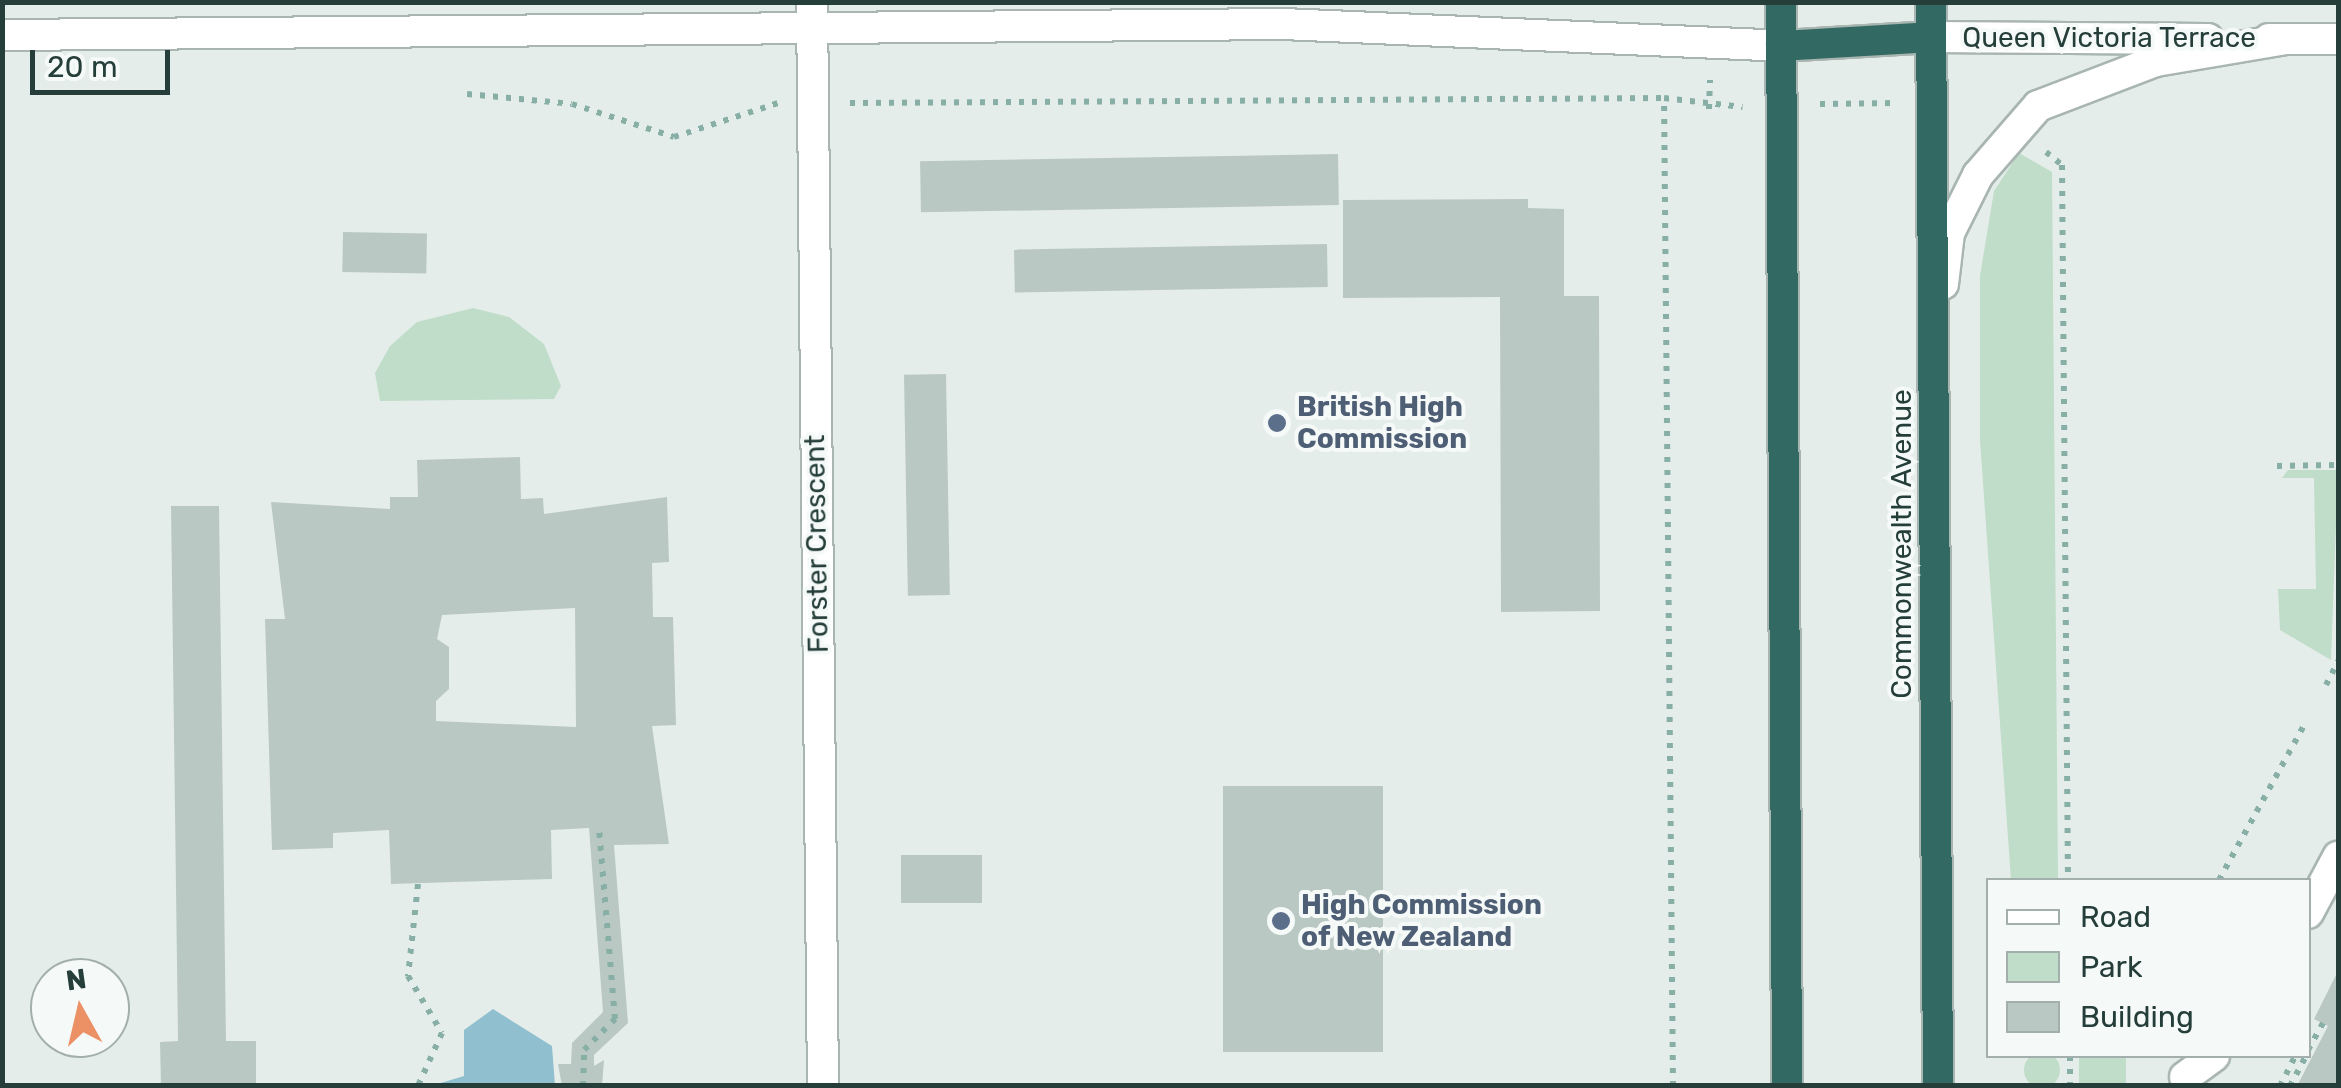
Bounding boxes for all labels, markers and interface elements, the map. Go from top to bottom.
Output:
street label: Queen Victoria Terrace [1961,21,2257,55]
scale bar [35,30,175,92]
text: 20 m [47,49,118,85]
street label: Commonwealth Avenue [1885,389,1919,699]
place label: British High Commission [1297,390,1467,456]
marker: British High Commission [1266,412,1288,434]
street label: Forster Crescent [798,434,836,654]
legend [1986,878,2311,1058]
place label: High Commission of New Zealand [1301,888,1542,954]
text: Road [2080,899,2151,935]
marker: High Commission of New Zealand [1270,910,1292,932]
text: Park [2080,949,2142,985]
north arrow [30,958,130,1058]
text: N [64,962,88,998]
text: Building [2080,999,2194,1035]

